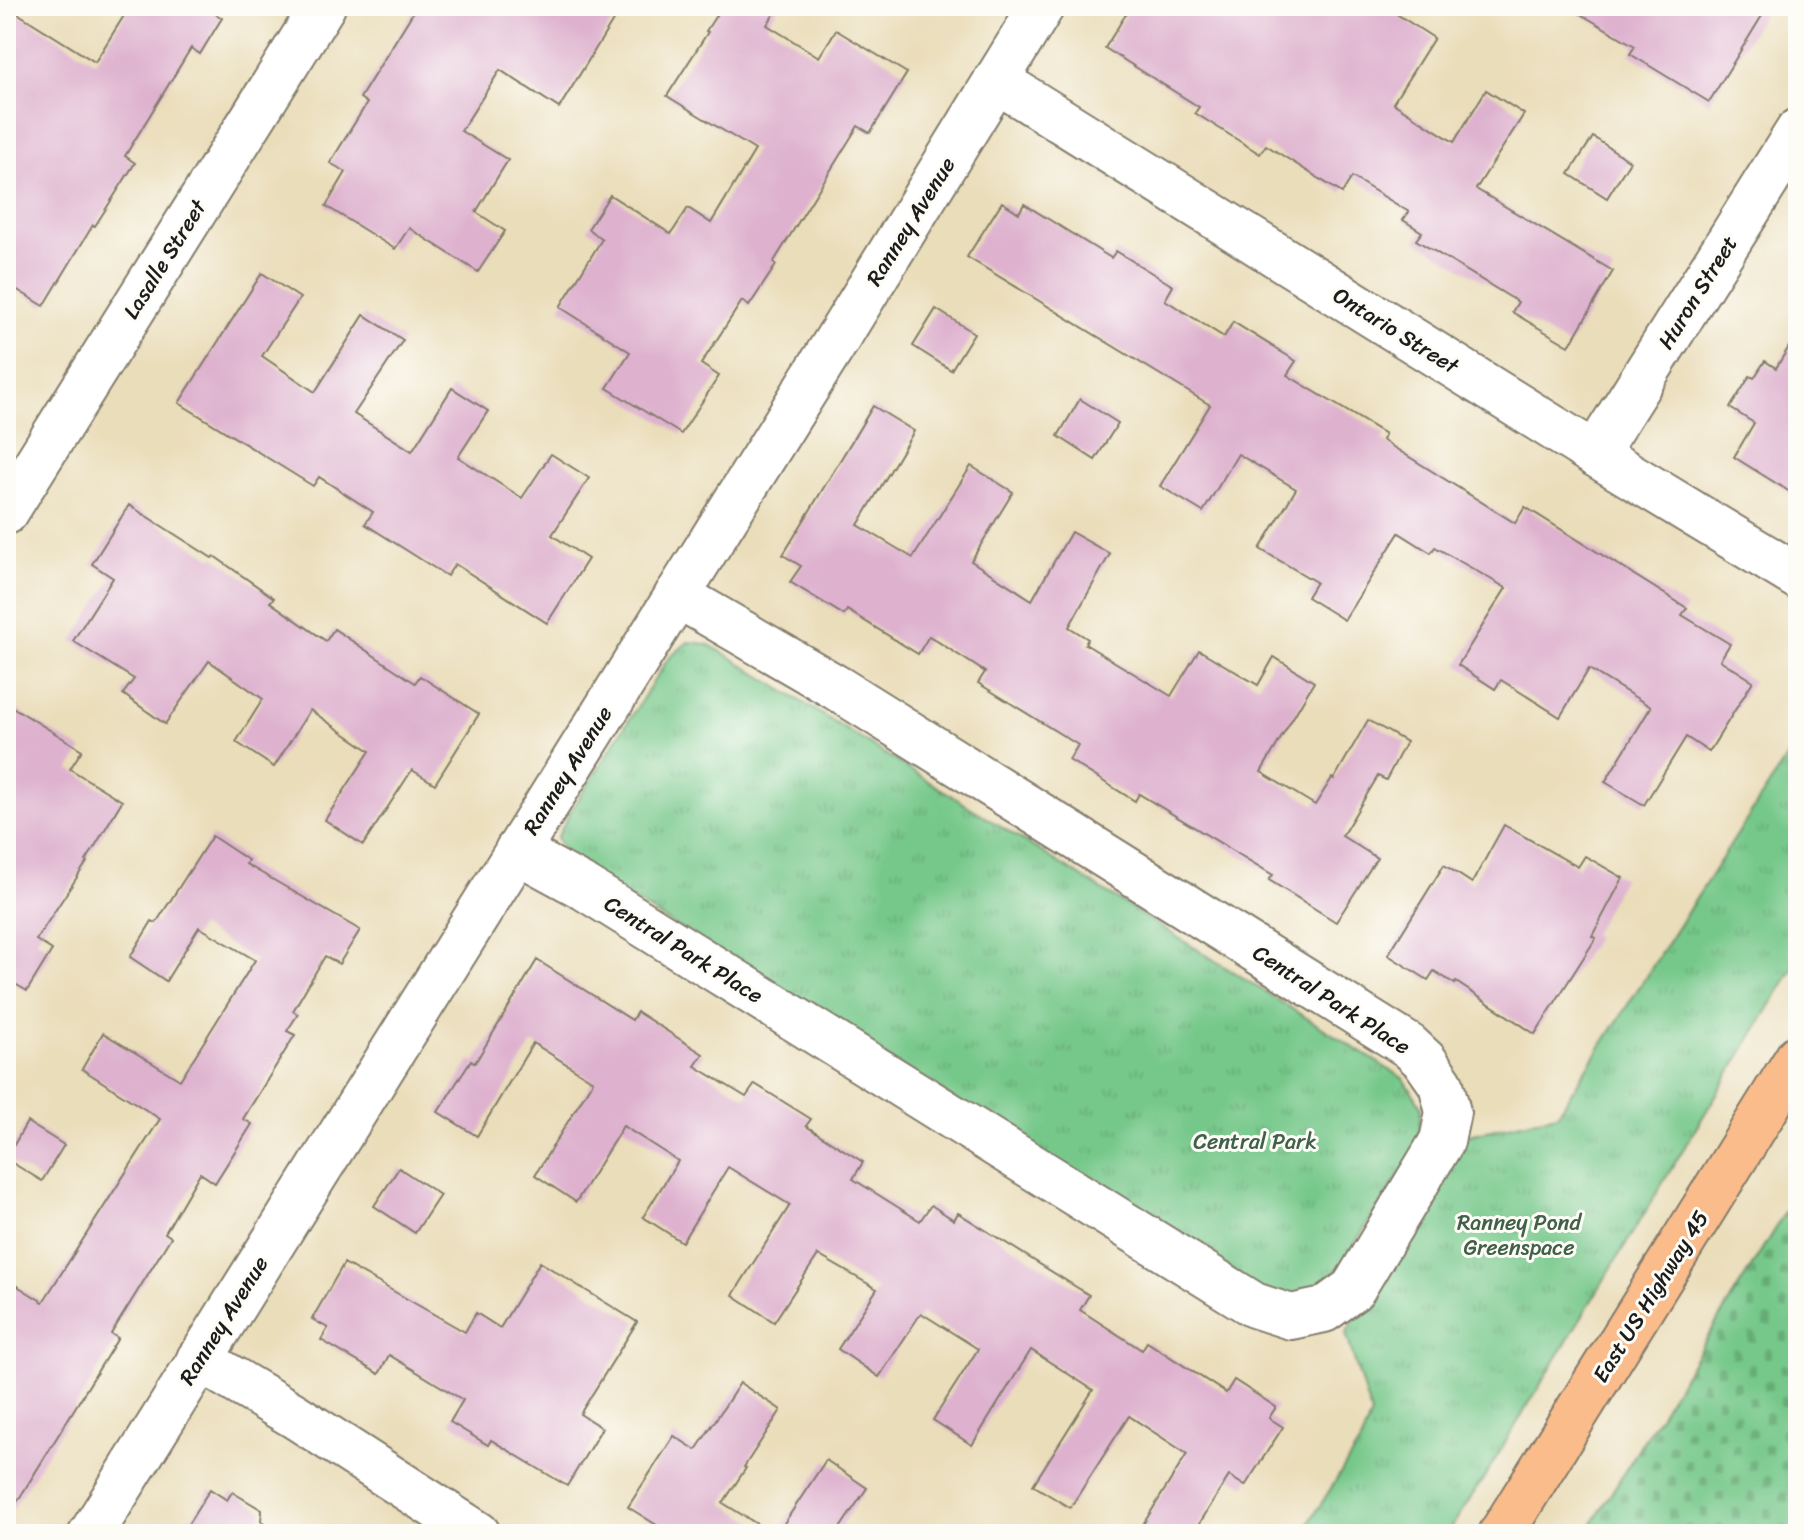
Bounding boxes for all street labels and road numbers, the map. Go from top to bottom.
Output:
street label: Ranney Avenue [855,149,966,294]
street label: Lasalle Street [112,191,217,327]
street label: Huron Street [1647,227,1748,357]
street label: Ontario Street [1325,276,1467,385]
street label: Ranney Avenue [512,698,623,843]
street label: Central Park Place [596,885,771,1014]
street label: Central Park Place [1245,934,1419,1065]
street label: East US Highway 45 [1582,1202,1719,1390]
street label: Ranney Avenue [168,1248,279,1393]

